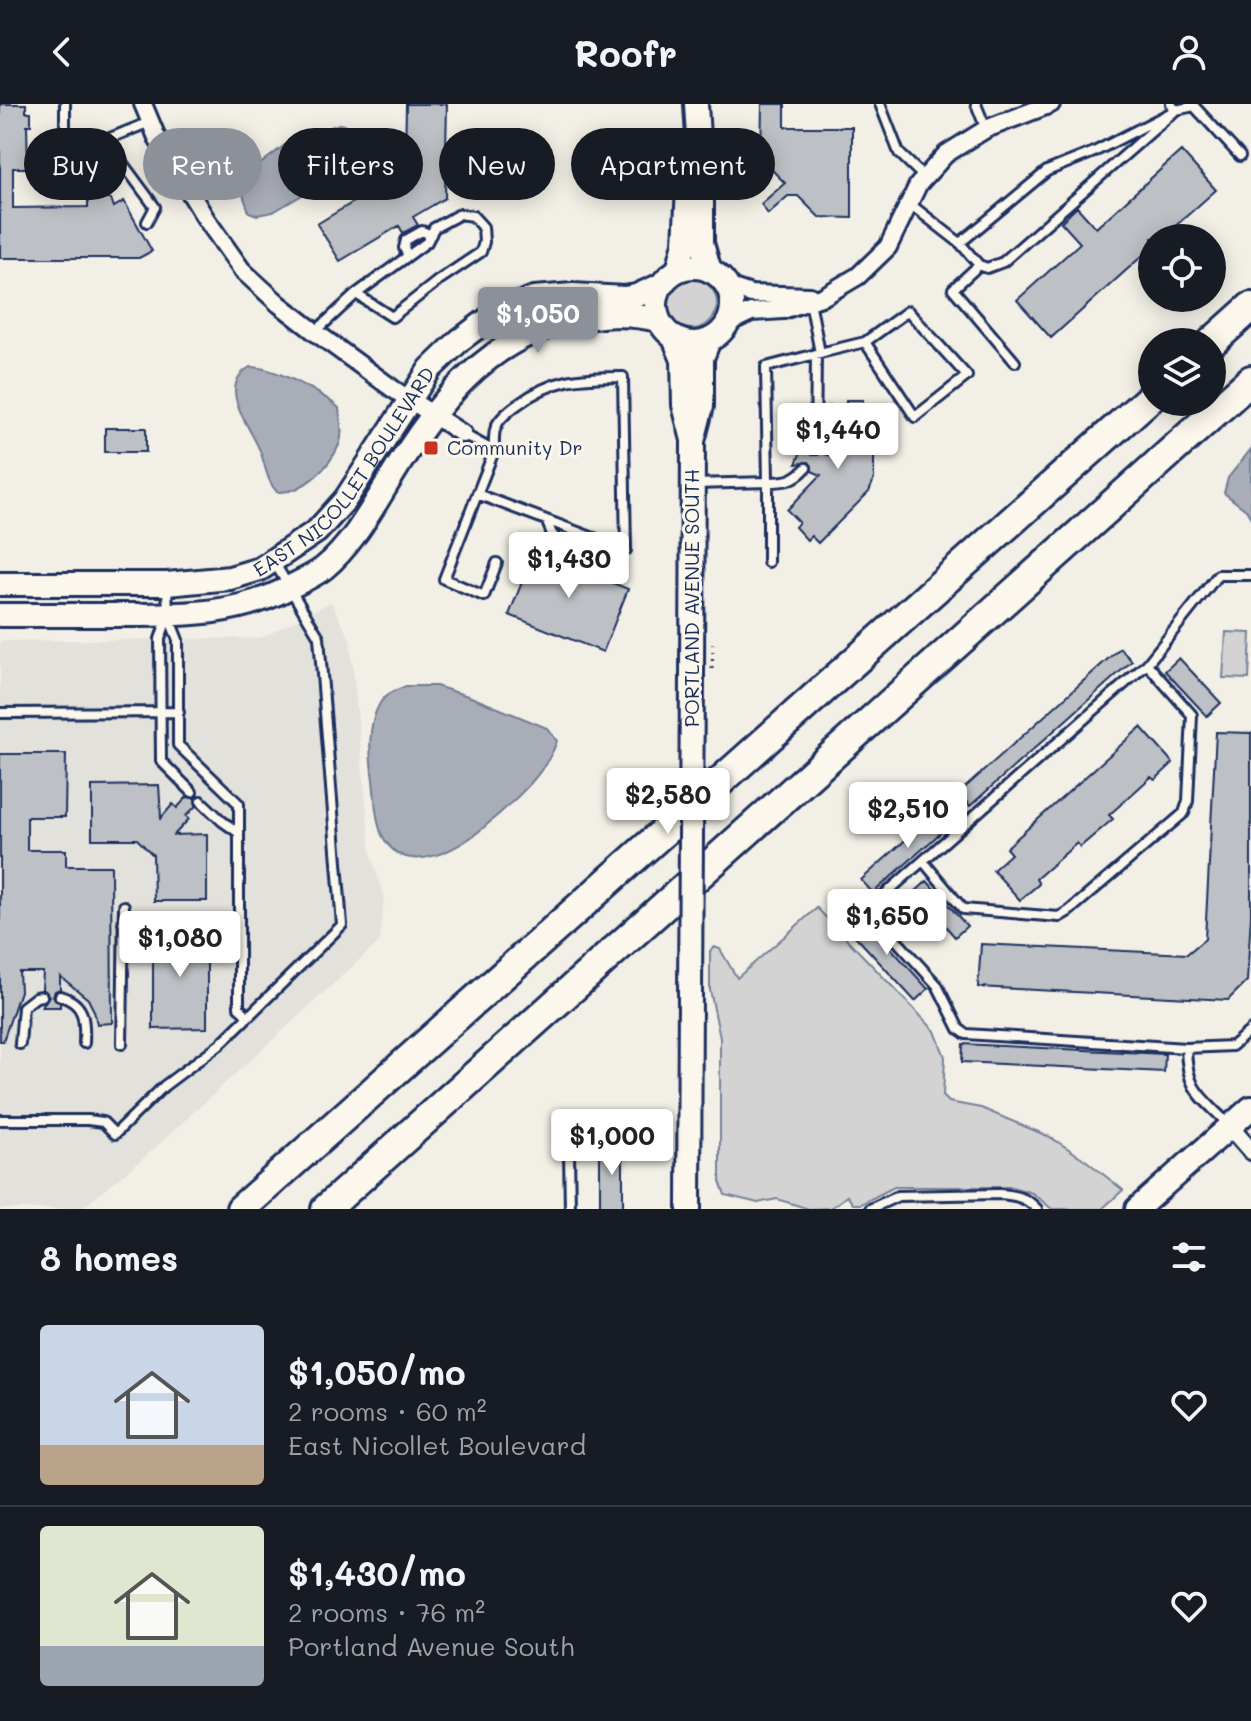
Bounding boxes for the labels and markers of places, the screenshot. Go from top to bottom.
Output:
pin: $1,050 [473,287,603,355]
pin: $1,440 [773,403,903,471]
place label: Community Dr [447,434,583,460]
marker: Community Dr [422,439,440,457]
pin: $1,430 [504,532,634,600]
pin: $2,580 [603,768,733,836]
pin: $2,510 [843,782,973,850]
pin: $1,650 [822,889,952,957]
pin: $1,080 [115,911,245,979]
pin: $1,000 [547,1109,677,1177]

